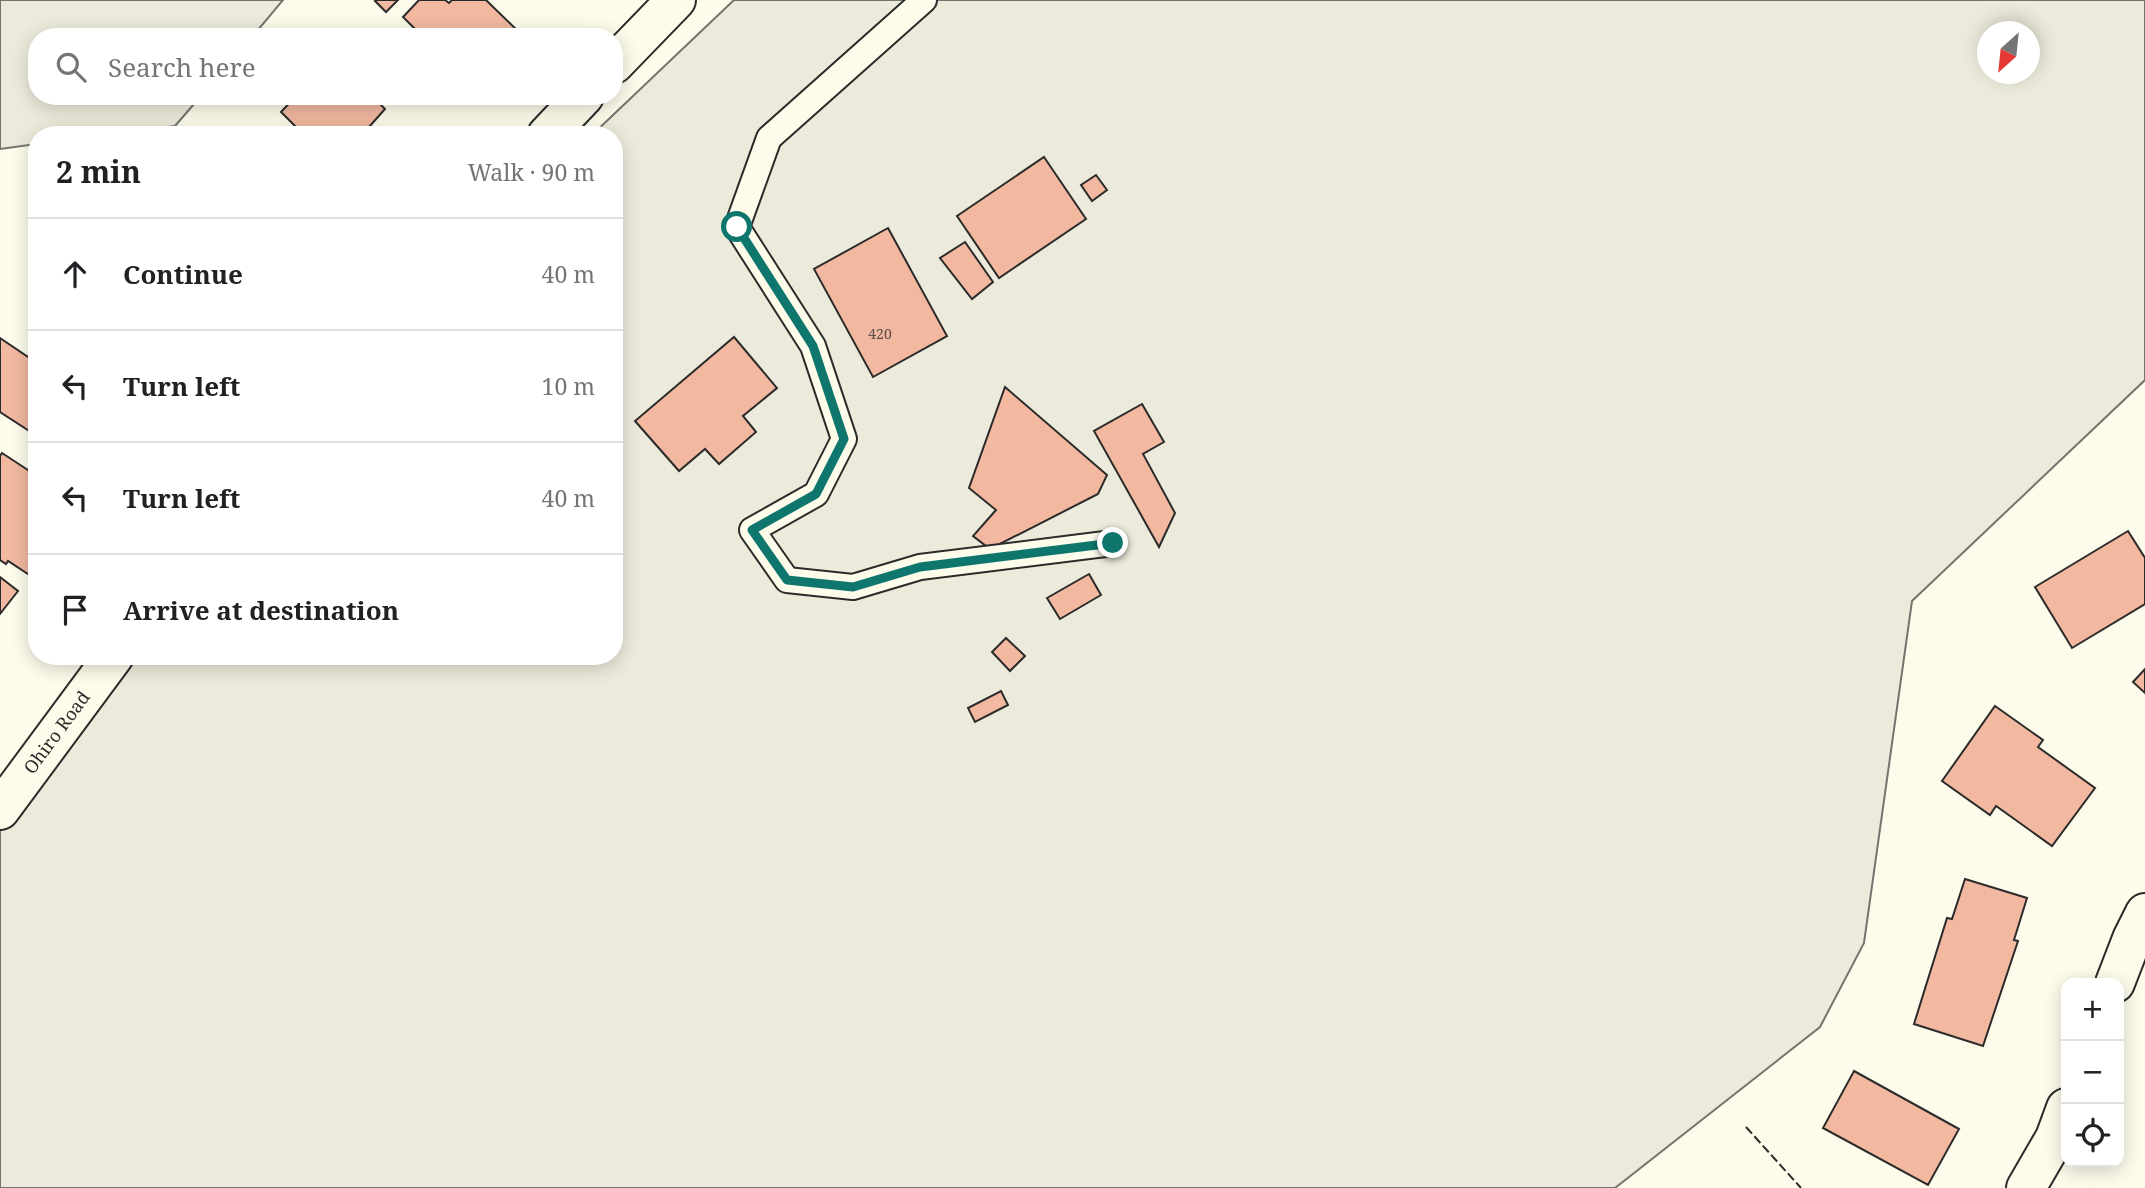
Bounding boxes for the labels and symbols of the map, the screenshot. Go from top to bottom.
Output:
north arrow [1977,21,2040,84]
route start [721,211,752,242]
house number: 420 [868,324,892,343]
route end [1097,527,1128,558]
street label: Ohiro Road [18,686,95,779]

